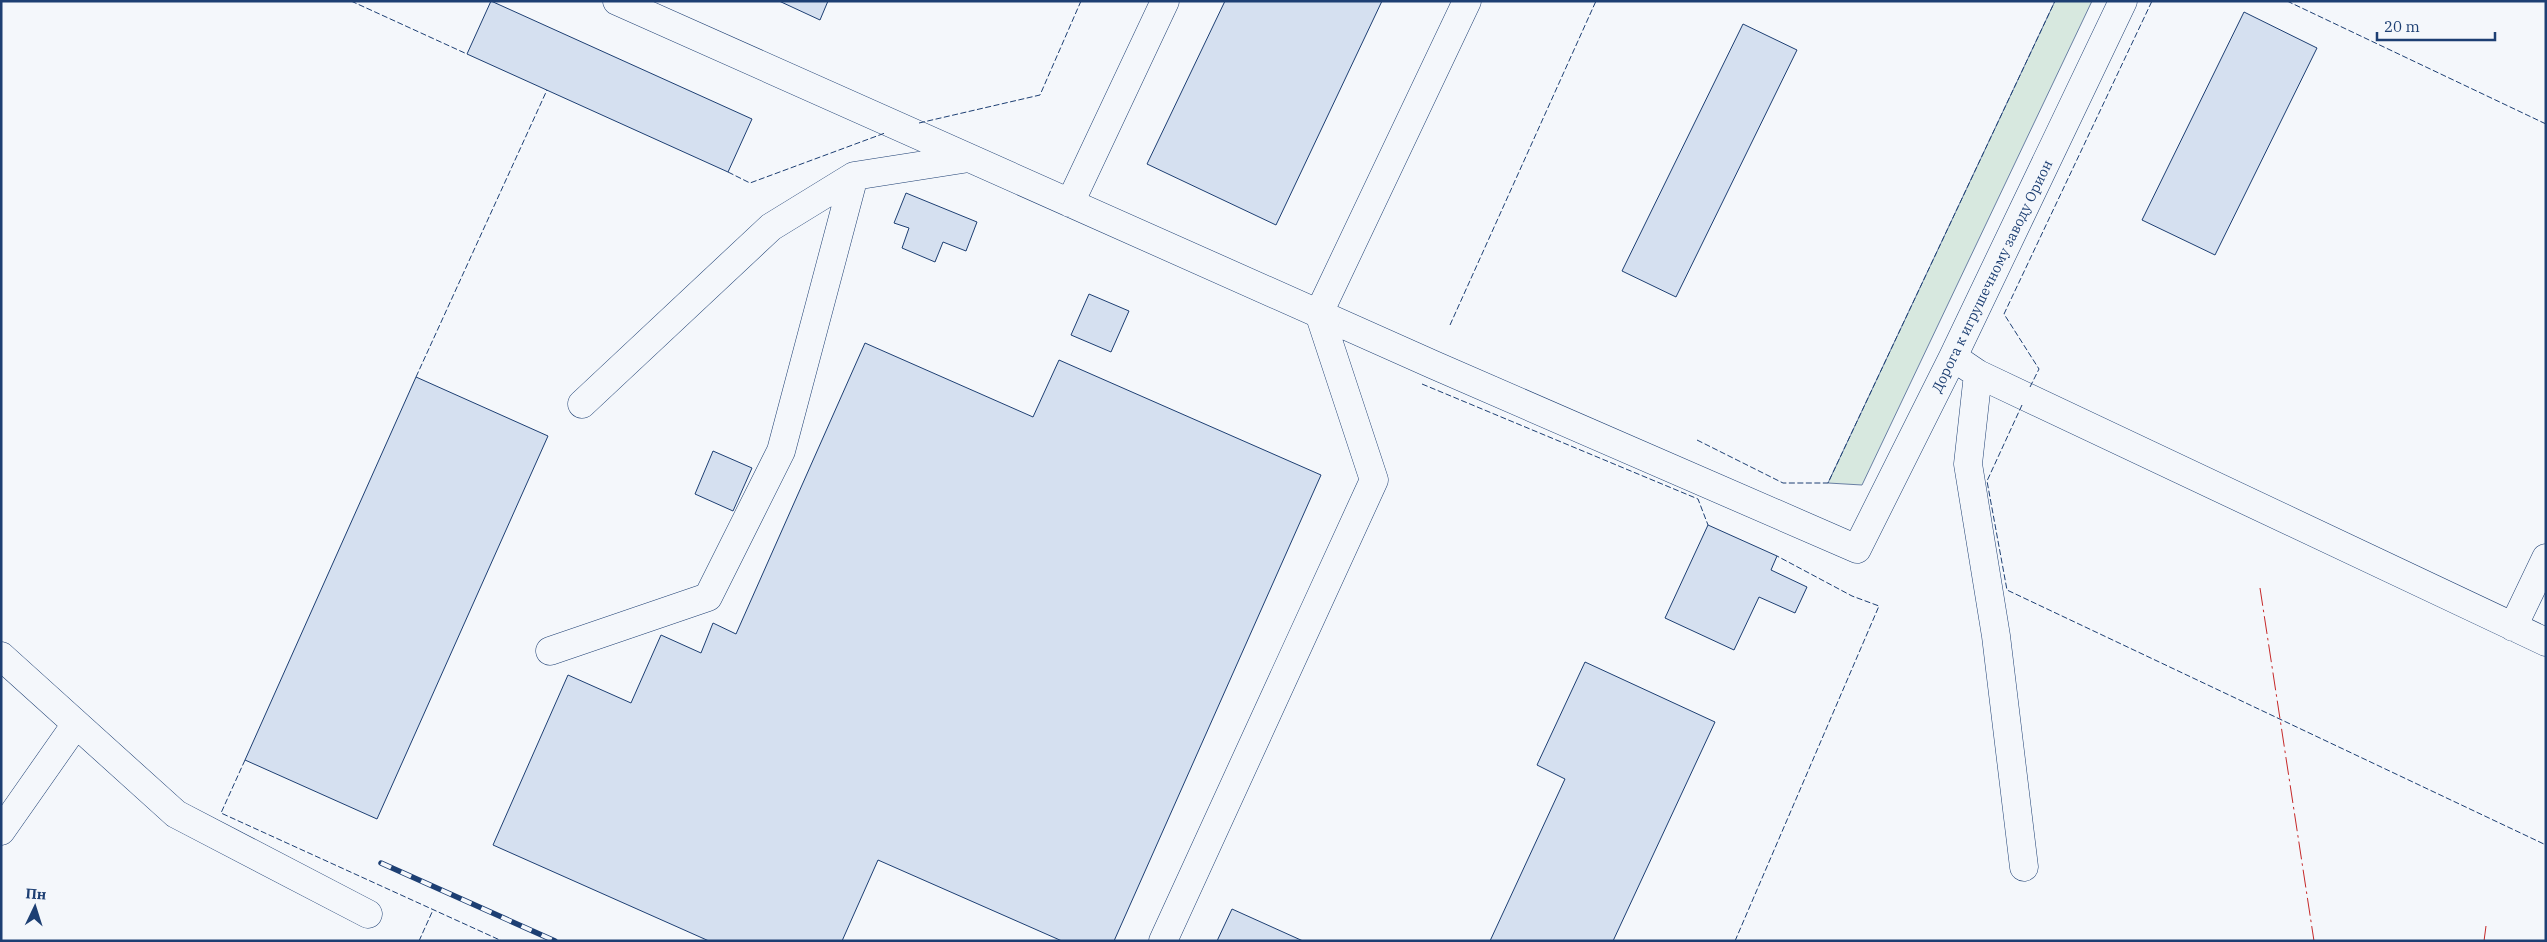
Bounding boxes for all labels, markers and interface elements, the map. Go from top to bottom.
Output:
scale bar [2377,10,2494,42]
text: 20 m [2384,17,2420,36]
street label: Дорога к игрушечному заводу Орион [1928,157,2056,395]
north arrow [10,882,60,932]
text: Пн [25,884,47,904]

